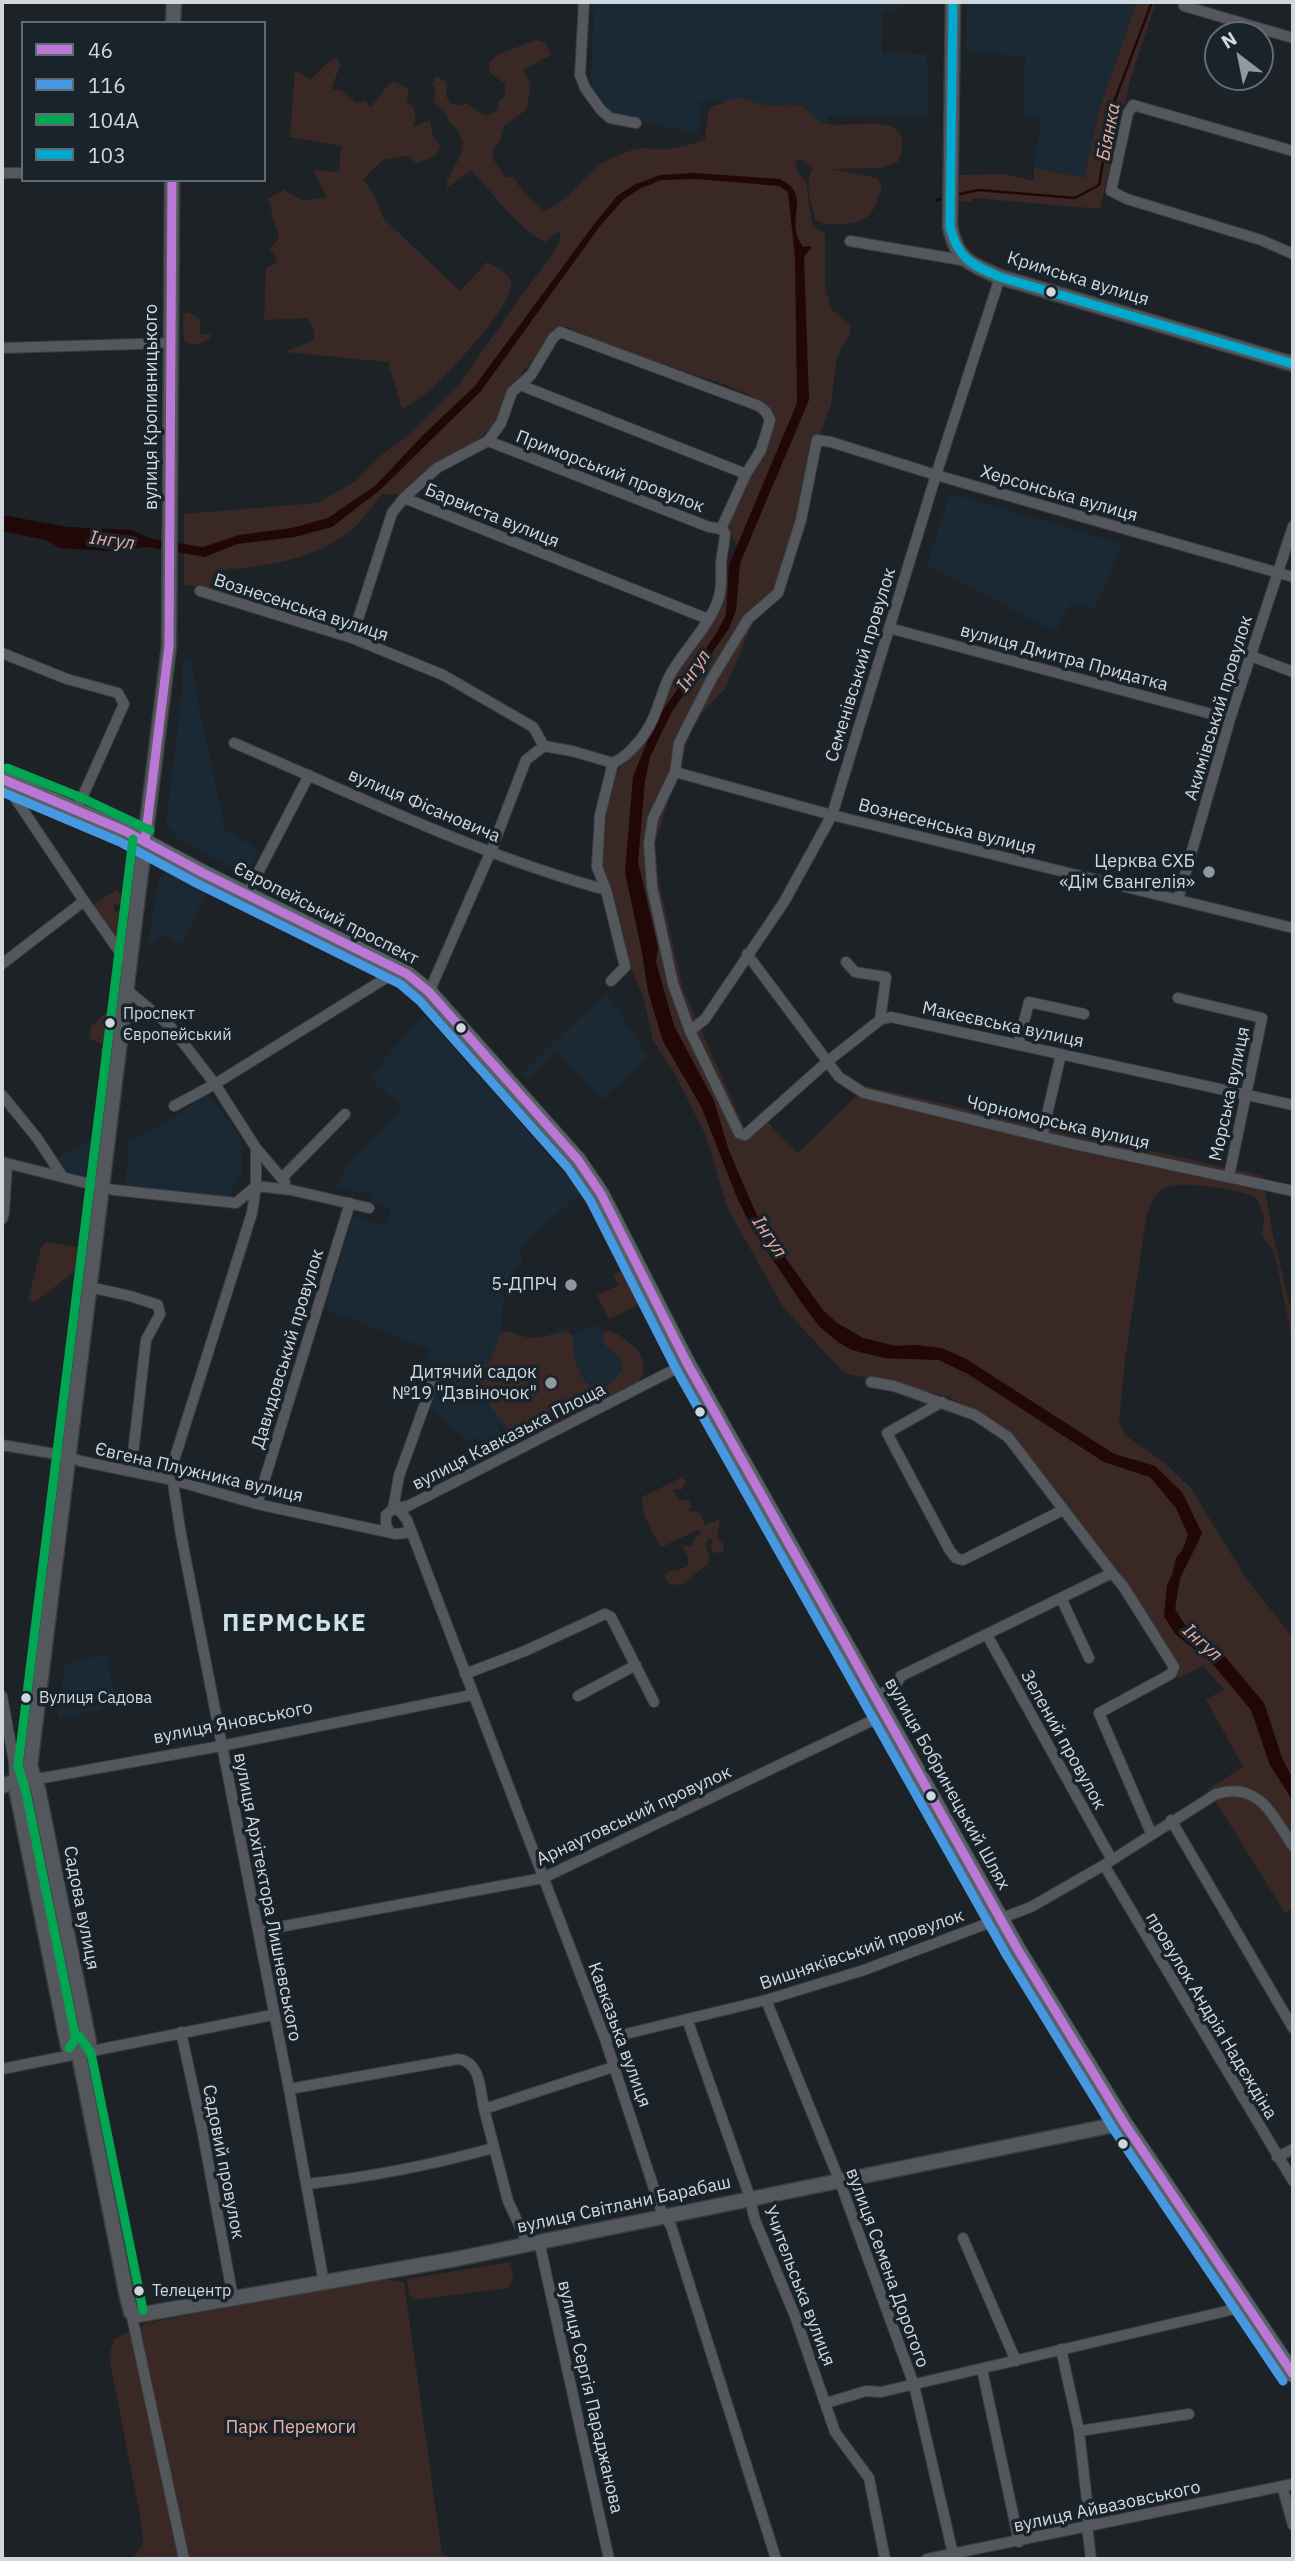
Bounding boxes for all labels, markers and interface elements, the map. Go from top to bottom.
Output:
legend [21,21,266,182]
north arrow [1204,21,1274,91]
text: N [1217,26,1241,54]
text: 46 [88,36,113,64]
text: 116 [88,71,126,99]
water label: Біянка [1092,101,1126,163]
text: 104А [88,106,139,134]
text: 103 [88,141,126,169]
street label: Кримська вулиця [1004,247,1152,311]
unlabelled marker [1044,285,1058,299]
street label: вулиця Кропивницького [141,304,163,510]
street label: Приморський провулок [513,426,707,518]
street label: Херсонська вулиця [978,461,1140,527]
street label: Барвиста вулиця [422,479,562,553]
water label: Інгул [88,527,136,555]
street label: Семенівський провулок [821,565,901,765]
street label: Вознесенська вулиця [211,570,391,646]
street label: Акимівський провулок [1181,613,1257,803]
street label: вулиця Дмитра Придатка [958,620,1170,696]
water label: Інгул [672,646,716,696]
street label: вулиця Фісановича [345,764,503,848]
street label: Вознесенська вулиця [856,794,1038,860]
place label: Церква ЄХБ «Дім Євангелія» [1059,851,1195,894]
street label: Європейський проспект [230,858,422,970]
marker: Церква ЄХБ «Дім Євангелія» [1201,864,1217,880]
street label: Макеєвська вулиця [920,997,1086,1053]
place label: Проспект Європейський [123,1004,232,1042]
marker: Проспект Європейський [103,1016,117,1030]
unlabelled marker [454,1021,468,1035]
street label: Морська вулиця [1205,1025,1255,1163]
street label: Чорноморська вулиця [964,1091,1152,1155]
water label: Інгул [747,1212,791,1262]
street label: Давидовський провулок [247,1247,329,1451]
place label: 5-ДПРЧ [491,1274,557,1296]
marker: 5-ДПРЧ [563,1277,579,1293]
place label: Дитячий садок №19 "Дзвіночок" [392,1362,537,1404]
marker: Дитячий садок №19 "Дзвіночок" [543,1375,559,1391]
street label: вулиця Кавказька Площа [409,1379,609,1495]
unlabelled marker [693,1405,707,1419]
street label: Євгена Плужника вулиця [93,1438,305,1508]
district label: ПЕРМСЬКЕ [223,1610,367,1638]
water label: Інгул [1177,1619,1227,1667]
street label: Зелений провулок [1016,1666,1110,1814]
street label: вулиця Бобринецький Шлях [880,1674,1014,1894]
place label: Вулиця Садова [39,1688,152,1708]
marker: Вулиця Садова [19,1691,33,1705]
street label: вулиця Яновського [151,1697,315,1749]
street label: вулиця Архітектора Лишневського [228,1751,306,2043]
street label: Арнаутовський провулок [533,1761,735,1871]
unlabelled marker [924,1789,938,1803]
street label: Садова вулиця [58,1844,104,1972]
street label: Вишняківський провулок [757,1905,967,1995]
street label: провулок Андрія Надєждіна [1141,1909,1281,2123]
street label: Кавказька вулиця [583,1960,655,2110]
street label: Садовий провулок [197,2083,249,2241]
unlabelled marker [1116,2137,1130,2151]
street label: вулиця Семена Дорогого [841,2165,933,2371]
street label: вулиця Світлани Барабаш [515,2172,733,2238]
street label: Учительська вулиця [758,2203,840,2369]
street label: вулиця Сергія Параджанова [553,2278,627,2516]
place label: Телецентр [152,2281,231,2301]
marker: Телецентр [132,2284,146,2298]
park label: Парк Перемоги [226,2417,356,2439]
street label: вулиця Айвазовського [1012,2477,1202,2537]

